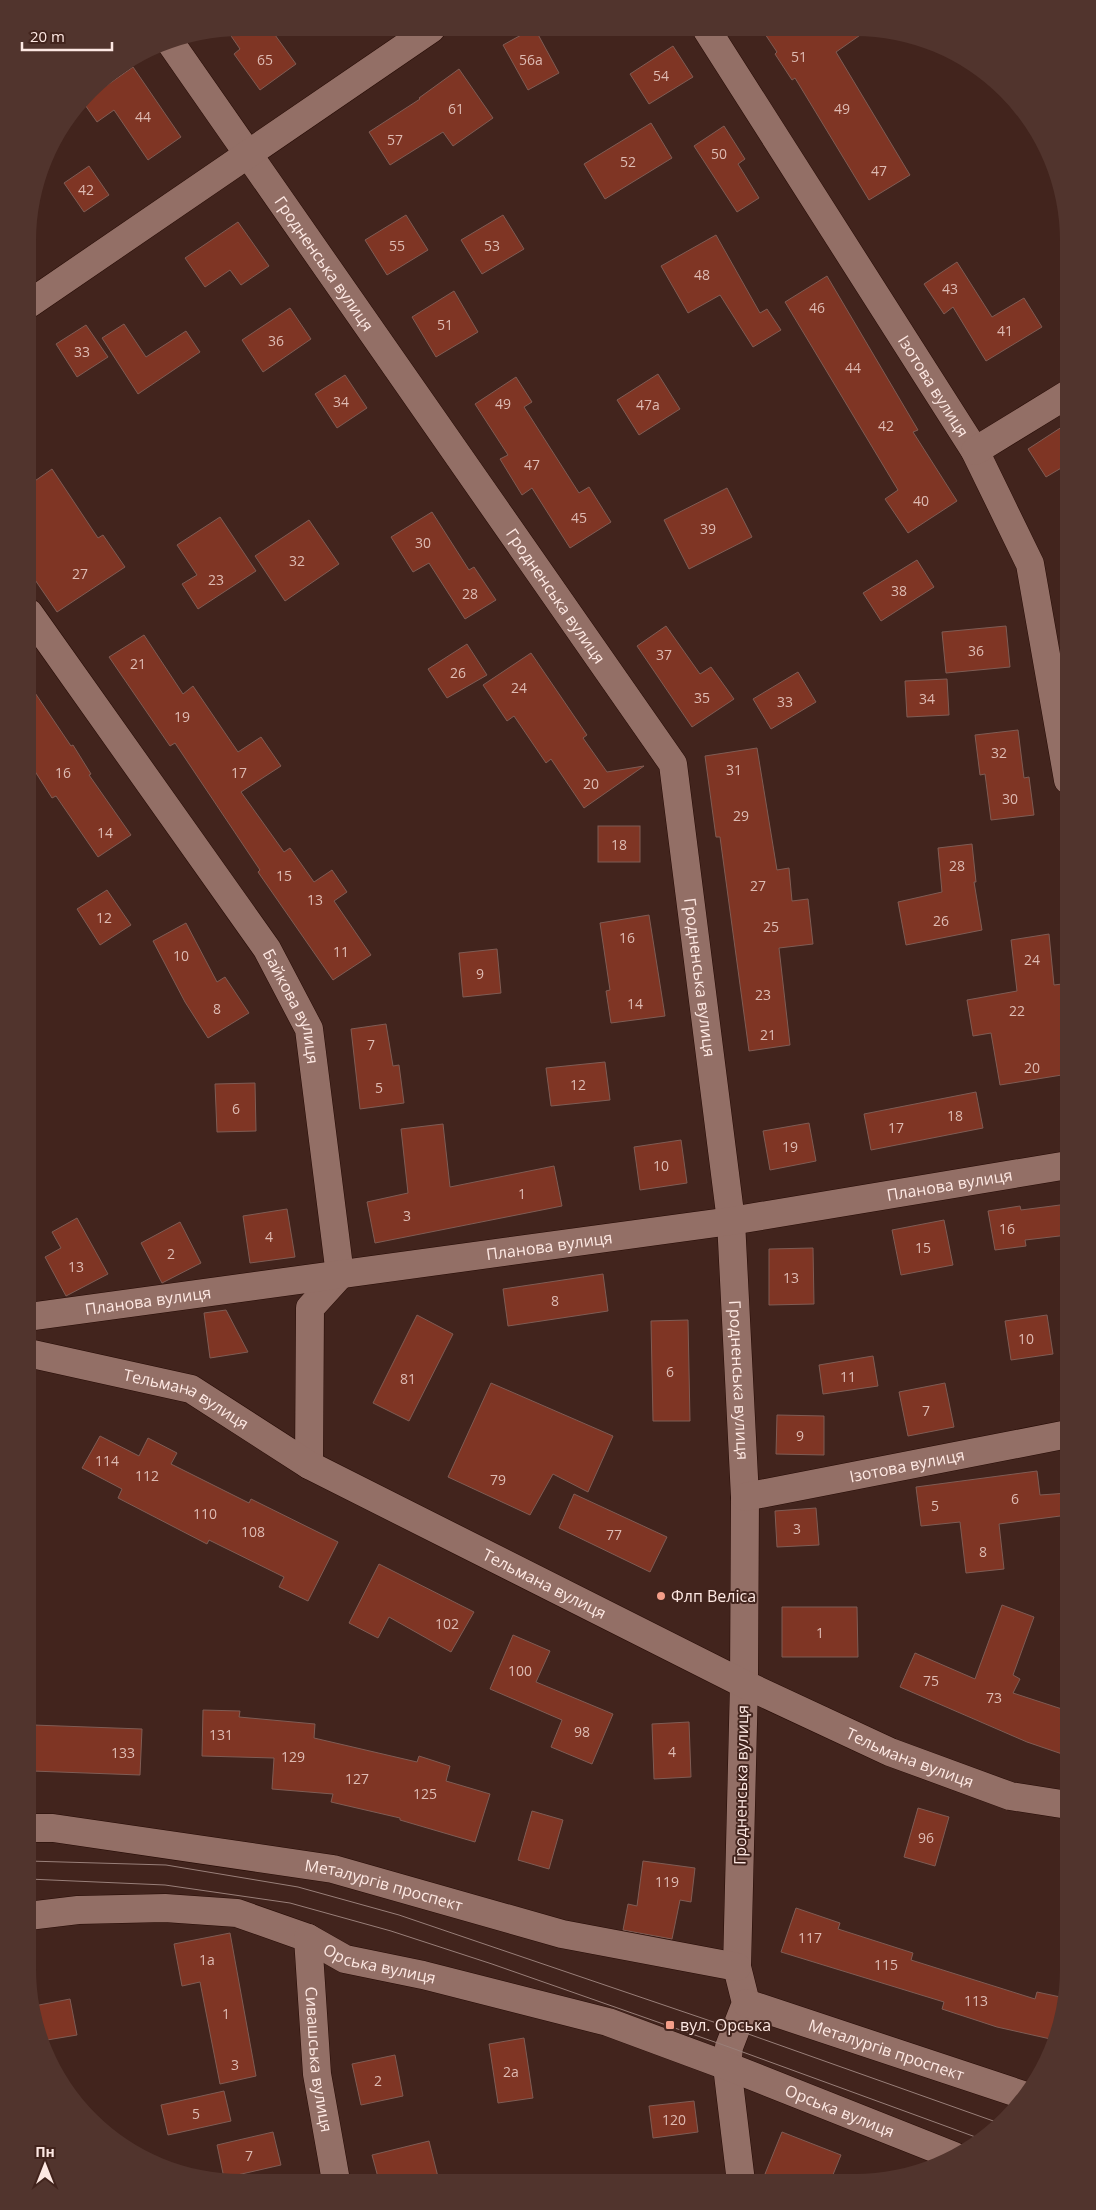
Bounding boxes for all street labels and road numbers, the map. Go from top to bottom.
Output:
street label: Гродненська вулиця [270,192,379,335]
street label: Ізотова вулиця [893,331,974,441]
street label: Гродненська вулиця [501,524,611,668]
street label: Гродненська вулиця [679,897,721,1058]
street label: Байкова вулиця [258,945,324,1065]
street label: Планова вулиця [885,1163,1014,1206]
street label: Планова вулиця [485,1226,614,1265]
street label: Планова вулиця [83,1281,212,1320]
street label: Гродненська вулиця [724,1300,754,1461]
street label: Тельмана вулиця [122,1363,253,1434]
street label: Ізотова вулиця [848,1443,966,1487]
street label: Тельмана вулиця [479,1543,610,1624]
street label: Гродненська вулиця [729,1705,753,1865]
street label: Тельмана вулиця [843,1722,977,1793]
street label: Металургів проспект [303,1854,466,1916]
street label: Орська вулиця [319,1938,438,1989]
street label: Сивашська вулиця [300,1986,338,2134]
street label: Металургів проспект [806,2014,968,2086]
street label: Орська вулиця [782,2079,898,2142]

